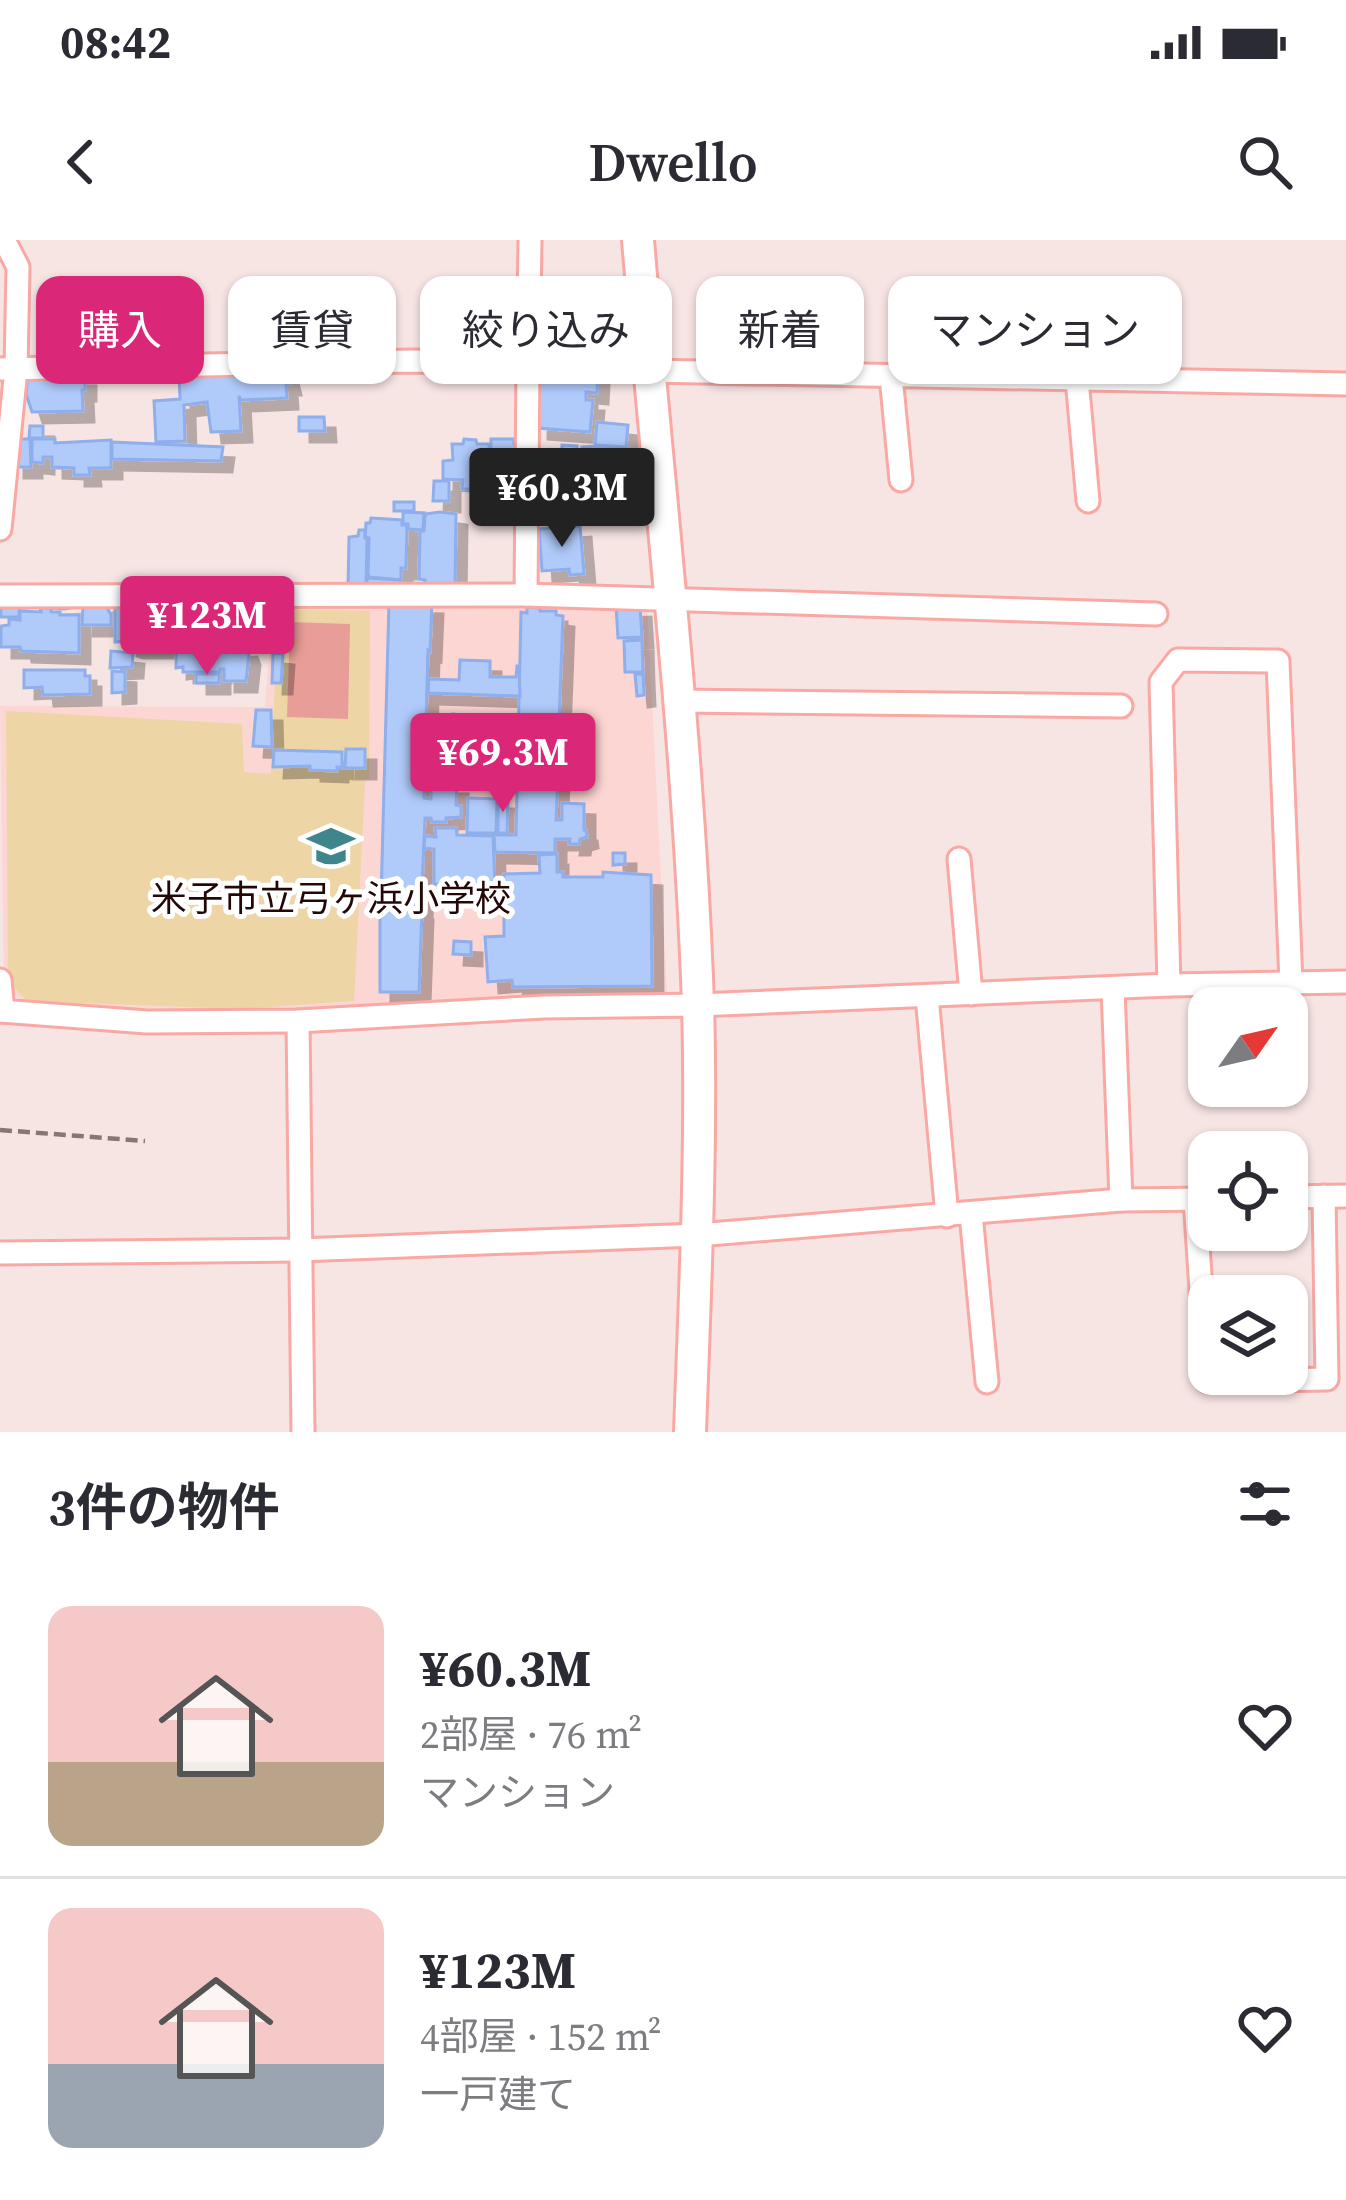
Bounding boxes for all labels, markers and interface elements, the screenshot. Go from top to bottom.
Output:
text: 08:42 [60,11,171,73]
text: Dwello [588,125,758,199]
icon: back [48,129,114,195]
icon: search [1232,129,1298,195]
chip: 購入 [36,276,204,384]
chip: 賃貸 [228,276,396,384]
chip: 絞り込み [420,276,672,384]
chip: 新着 [696,276,864,384]
chip: マンション [888,276,1182,384]
pin: ¥60.3M [464,448,660,550]
text: ¥60.3M [496,460,628,513]
pin: ¥123M [123,576,291,678]
text: ¥123M [147,588,267,641]
pin: ¥69.3M [405,713,601,815]
text: ¥69.3M [437,725,569,778]
school or university icon: 米子市立弓ヶ浜小学校 [306,821,356,871]
place label: 米子市立弓ヶ浜小学校 [151,874,511,923]
north arrow [1188,987,1308,1107]
map controls [1188,987,1308,1395]
button: locate [1188,1131,1308,1251]
button: layers [1188,1275,1308,1395]
icon: filters [1232,1471,1298,1537]
text: 3件の物件 [48,1472,280,1542]
text: ¥60.3M [420,1633,592,1703]
icon: home [144,1654,288,1798]
icon: heart [1232,1693,1298,1759]
text: 2部屋 · 76 m² [420,1708,642,1761]
text: マンション [420,1766,615,1819]
text: ¥123M [420,1935,576,2005]
icon: home [144,1956,288,2100]
icon: heart [1232,1995,1298,2061]
text: 4部屋 · 152 m² [420,2010,662,2063]
text: 一戸建て [420,2068,576,2121]

